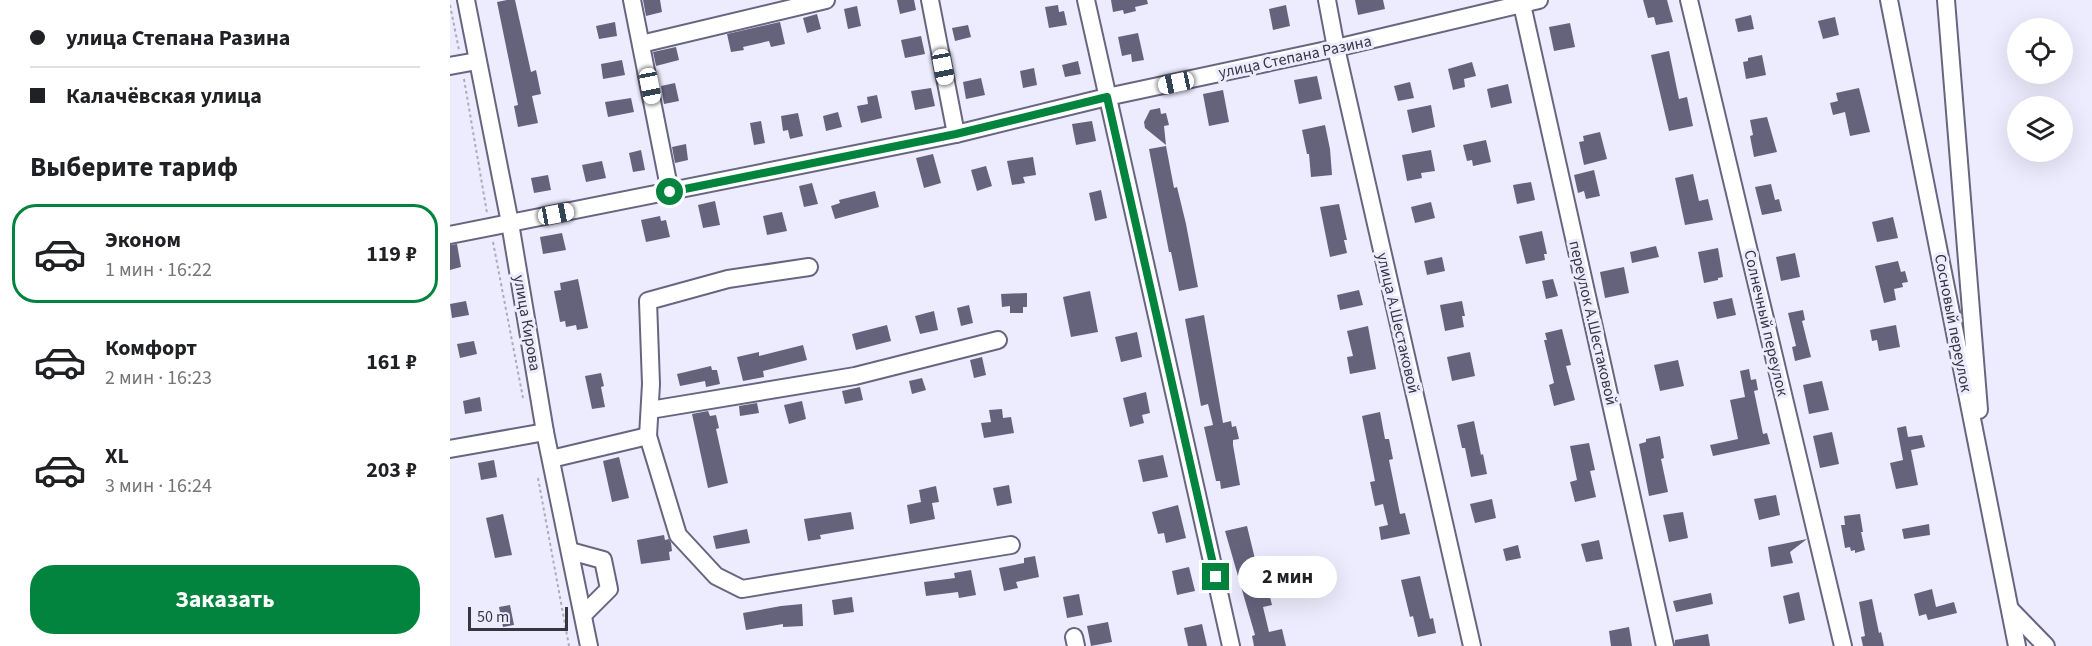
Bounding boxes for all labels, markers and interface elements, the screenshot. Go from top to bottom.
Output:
map controls [2007,18,2073,162]
button: locate [2007,18,2073,84]
text: улица Степана Разина [66,22,290,54]
street label: улица Степана Разина [1216,30,1374,84]
car [931,48,955,86]
car [638,67,662,105]
car [1157,70,1195,96]
text: Калачёвская улица [66,80,262,112]
button: layers [2007,96,2073,162]
text: Выберите тариф [30,148,238,187]
route start [656,178,683,205]
car [537,202,575,226]
text: Эконом [105,224,181,256]
icon: car [33,227,87,281]
text: 119 ₽ [366,238,417,270]
street label: переулок А.Шестаковой [1563,239,1623,407]
street label: Солнечный переулок [1738,248,1794,398]
street label: улица А.Шестаковой [1371,250,1425,396]
street label: Сосновый переулок [1929,252,1977,394]
text: 1 мин · 16:22 [105,256,212,284]
street label: улица Кирова [508,273,546,373]
text: Комфорт [105,332,197,364]
icon: car [33,335,87,389]
text: 161 ₽ [366,346,417,378]
text: 2 мин · 16:23 [105,364,212,392]
text: XL [105,440,129,472]
icon: car [33,443,87,497]
text: 203 ₽ [366,454,417,486]
text: 3 мин · 16:24 [105,472,212,500]
callout: 2 мин [1237,556,1336,598]
route end [1202,563,1229,590]
text: 2 мин [1262,563,1313,591]
button: Заказать [30,565,420,634]
scale bar [468,604,568,632]
text: 50 m [477,606,509,628]

